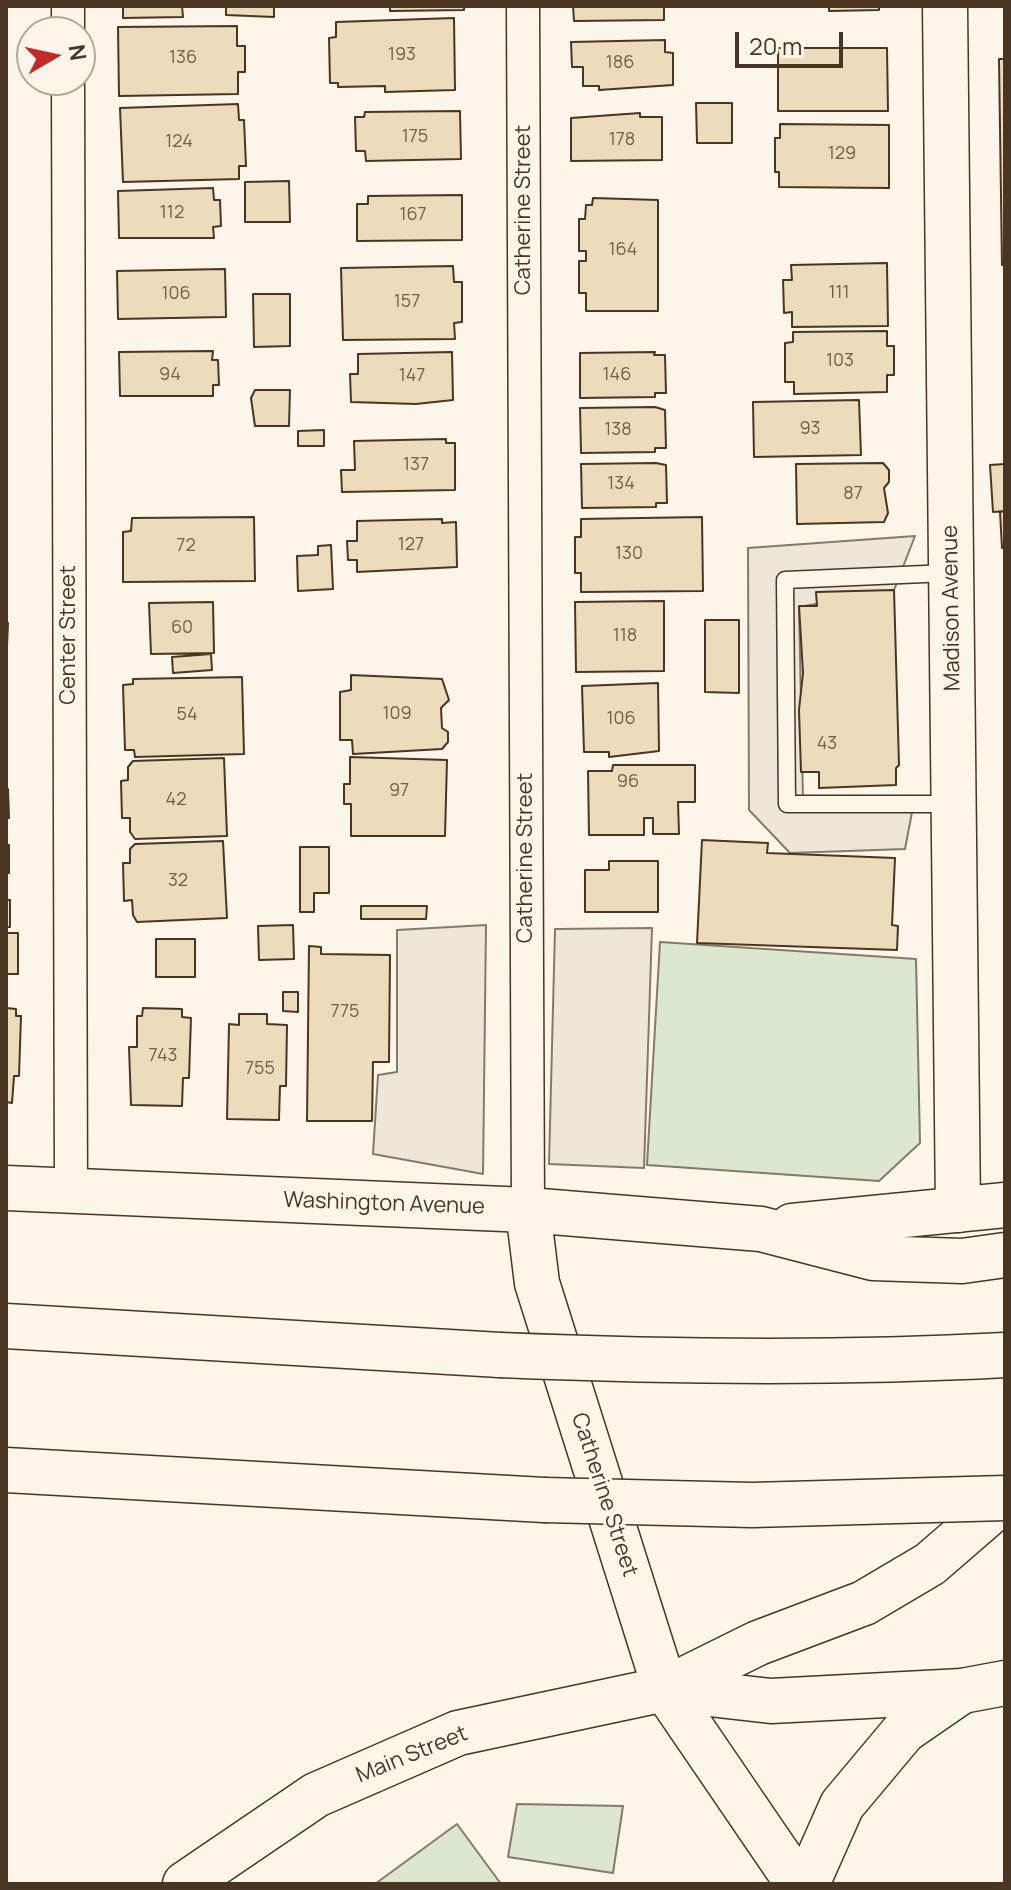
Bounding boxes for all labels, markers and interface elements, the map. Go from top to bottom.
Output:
north arrow [16,16,96,96]
scale bar [739,16,847,66]
text: 20 m [749,29,802,62]
text: N [62,42,94,63]
house number: 193 [388,44,416,66]
house number: 136 [169,47,197,69]
house number: 186 [606,52,634,74]
street label: Catherine Street [511,125,537,295]
house number: 175 [402,126,428,148]
house number: 178 [609,129,635,151]
house number: 124 [165,131,193,153]
house number: 129 [828,143,856,165]
house number: 112 [160,202,184,224]
house number: 167 [399,204,427,226]
house number: 164 [609,239,637,261]
house number: 111 [828,282,850,304]
house number: 106 [161,283,191,305]
house number: 157 [394,291,420,313]
house number: 103 [826,350,854,372]
house number: 94 [159,364,181,386]
house number: 146 [603,364,631,386]
house number: 147 [399,365,425,387]
house number: 93 [799,418,821,440]
house number: 138 [604,419,632,441]
house number: 137 [403,454,429,476]
house number: 134 [607,473,635,495]
house number: 87 [843,483,863,505]
street label: Madison Avenue [937,525,967,691]
house number: 127 [398,534,424,556]
house number: 72 [176,535,196,557]
house number: 130 [615,543,643,565]
street label: Center Street [56,565,82,705]
house number: 60 [171,617,193,639]
house number: 118 [613,625,637,647]
house number: 109 [382,703,412,725]
house number: 54 [176,704,198,726]
house number: 106 [606,708,636,730]
house number: 43 [817,733,837,755]
house number: 96 [617,771,639,793]
street label: Catherine Street [513,773,539,943]
house number: 97 [389,780,409,802]
house number: 42 [166,789,186,811]
house number: 32 [168,870,188,892]
house number: 775 [331,1001,359,1023]
house number: 743 [149,1045,177,1067]
house number: 755 [245,1058,275,1080]
street label: Washington Avenue [283,1187,485,1221]
street label: Catherine Street [565,1410,643,1580]
street label: Main Street [352,1721,472,1789]

